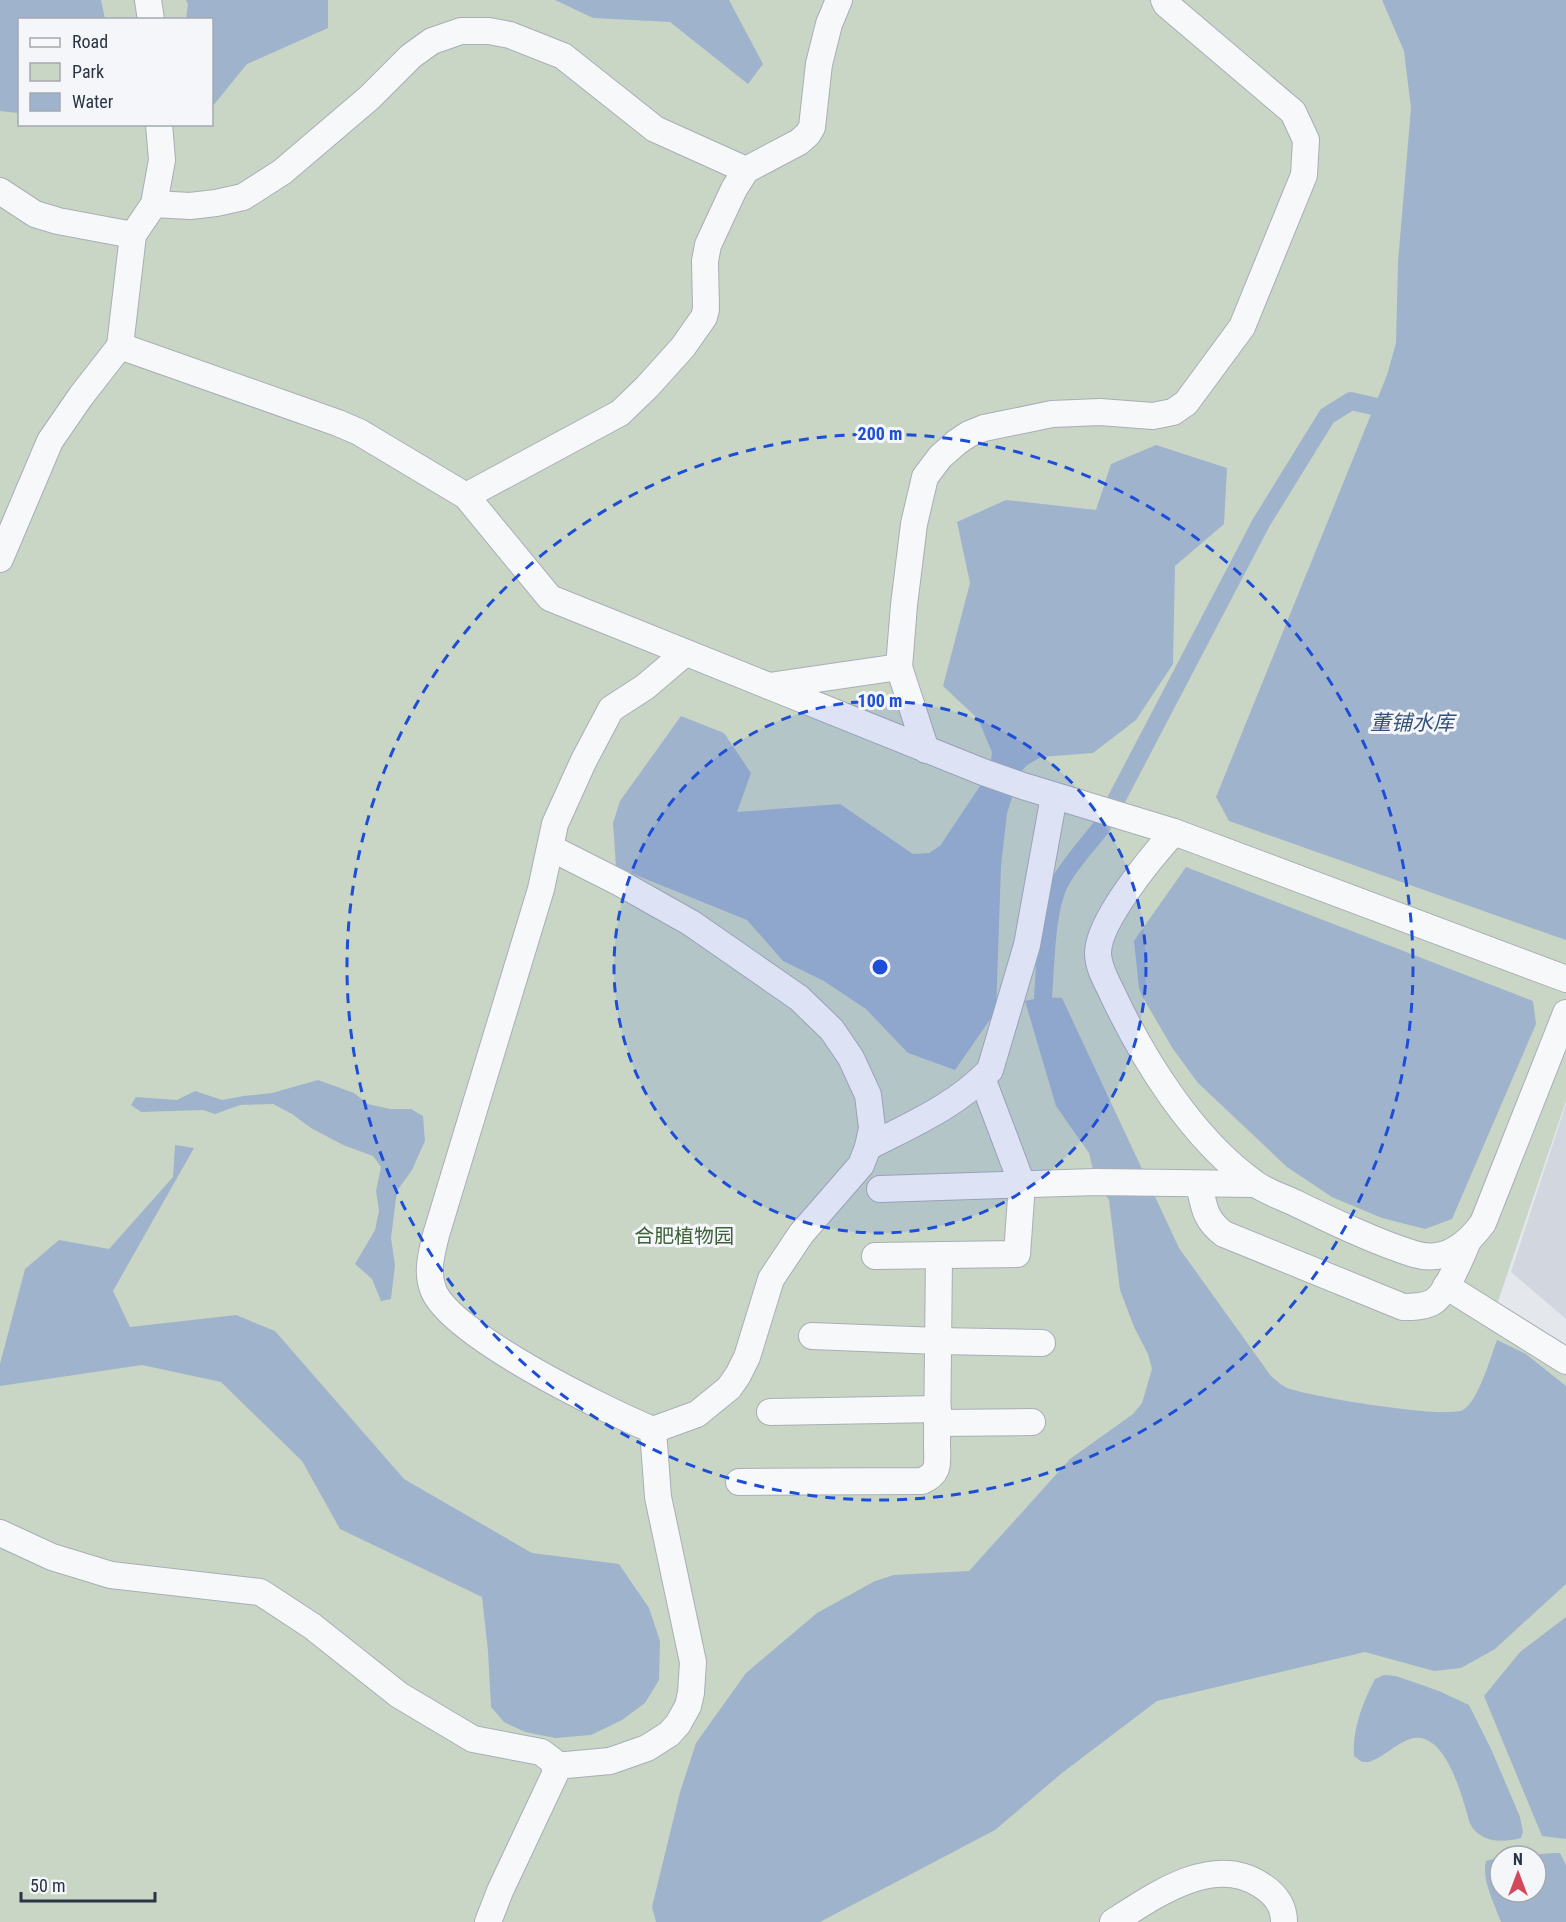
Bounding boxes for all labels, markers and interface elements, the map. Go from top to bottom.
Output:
legend [18,18,213,126]
text: Road [72,31,108,52]
text: Park [72,61,104,82]
text: Water [72,91,114,112]
text: 200 m [858,423,902,444]
text: 100 m [858,690,902,711]
water label: 董铺水库 [1370,711,1457,735]
centre of rings [870,957,890,977]
park label: 合肥植物园 [634,1224,734,1248]
north arrow [1488,1844,1548,1904]
text: N [1513,1850,1523,1869]
scale bar [21,1865,154,1903]
text: 50 m [30,1875,65,1896]

